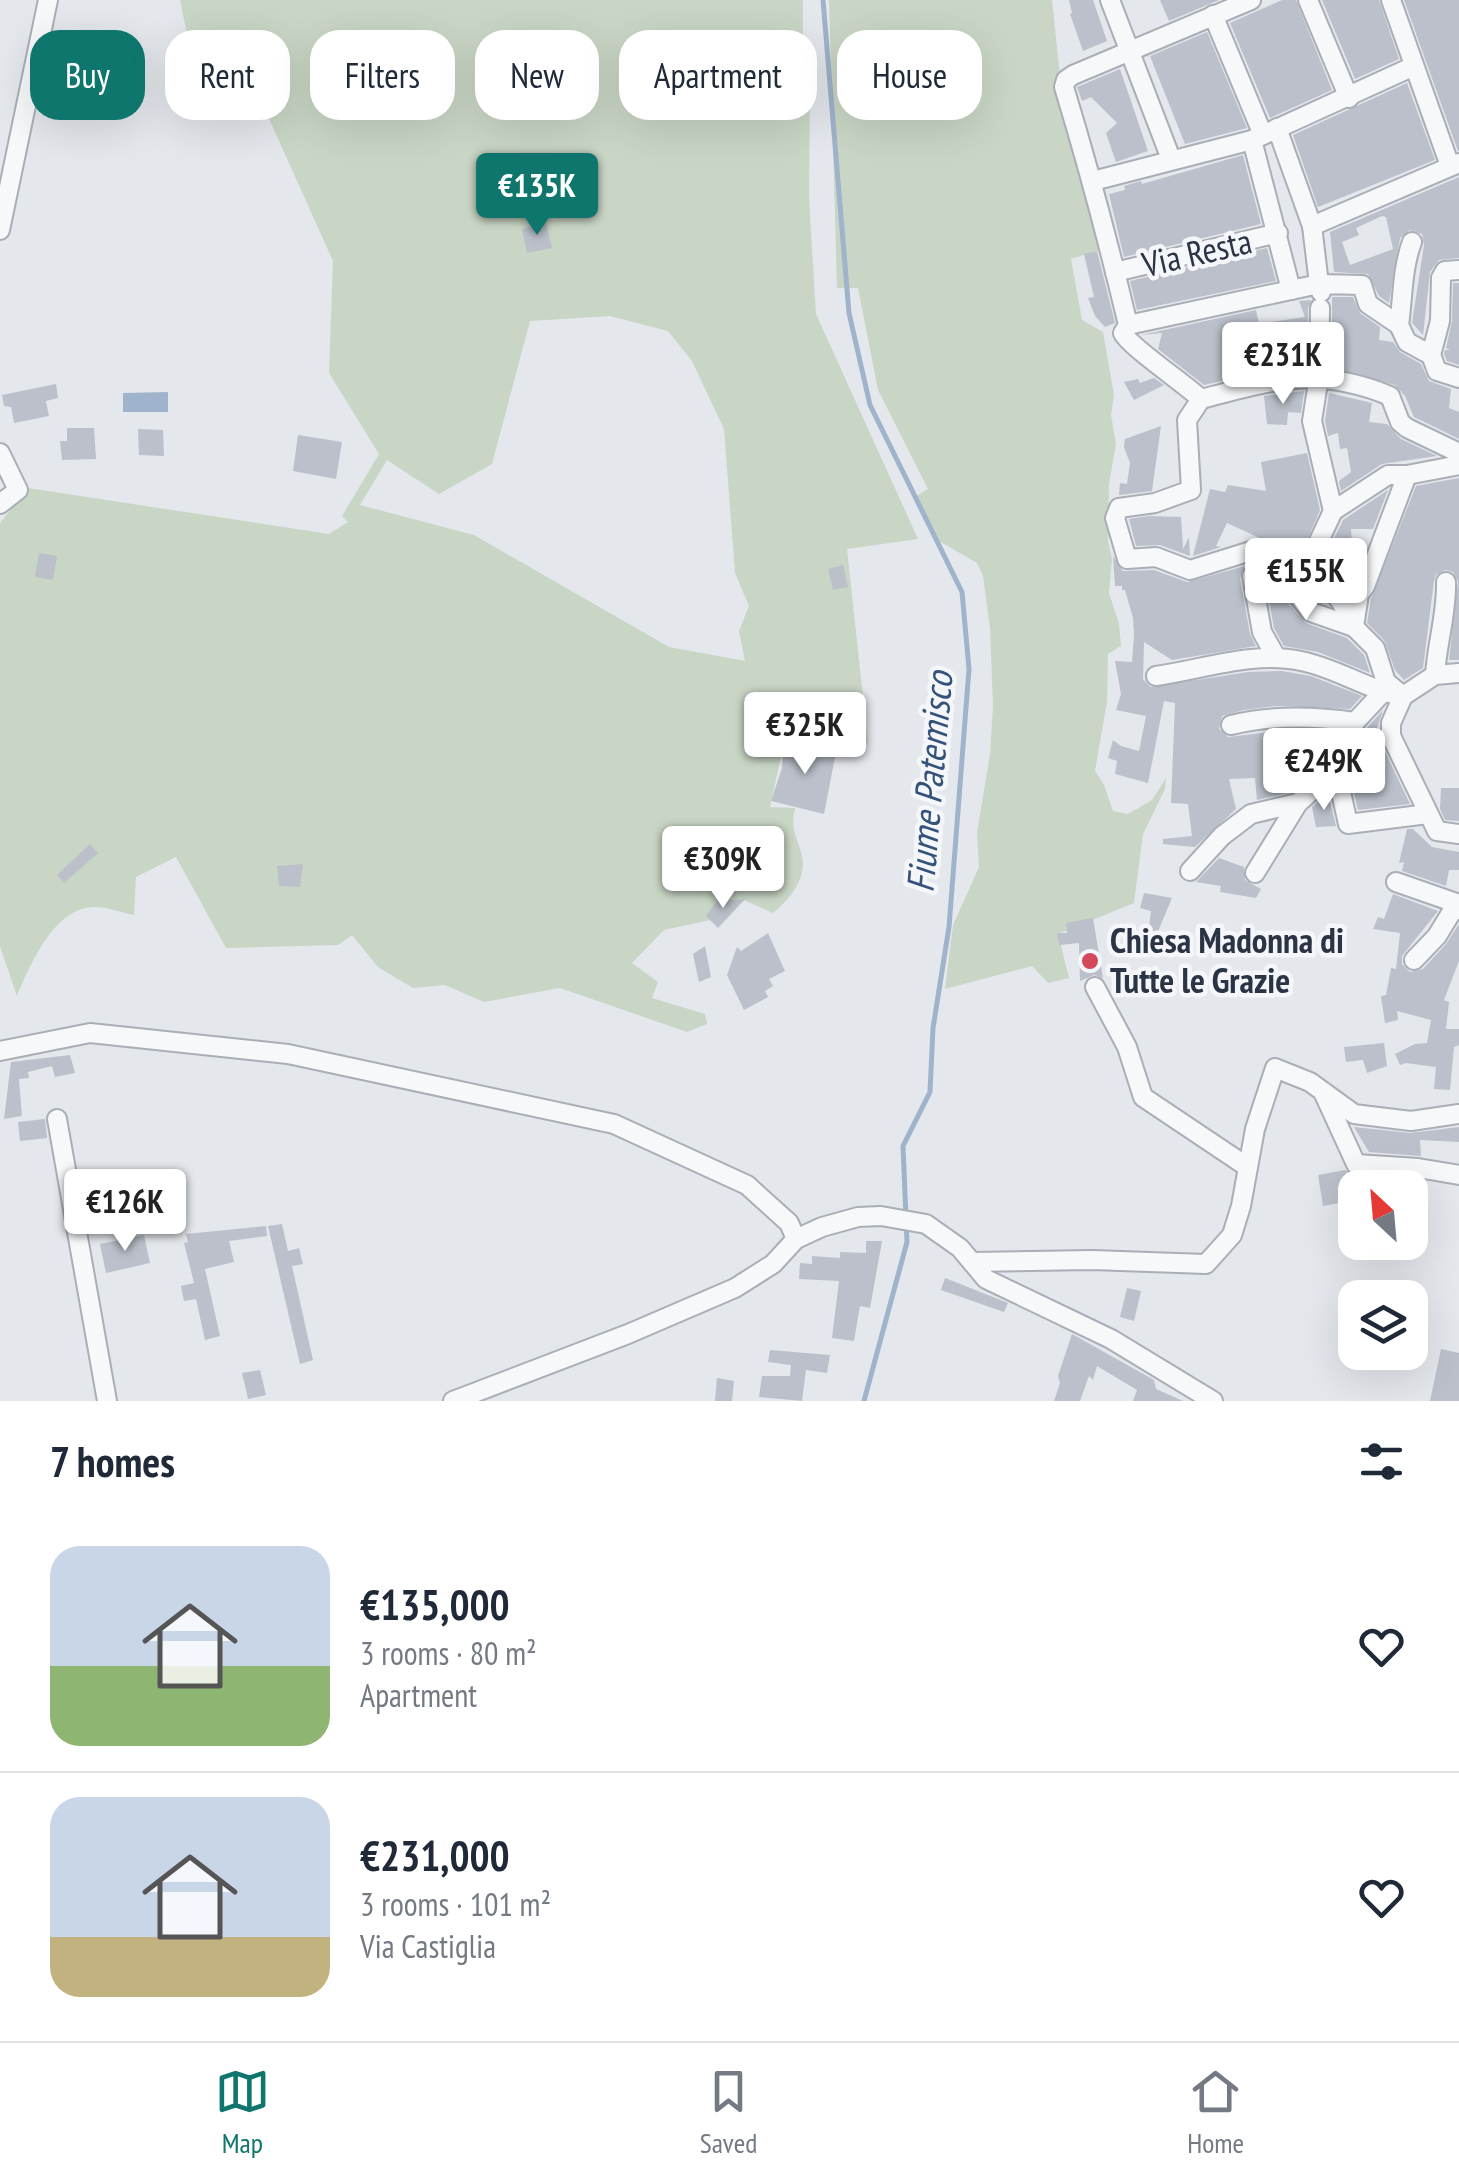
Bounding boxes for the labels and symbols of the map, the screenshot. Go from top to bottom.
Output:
pin: €135K [467,153,607,238]
street label: Via Resta [1137,217,1256,287]
pin: €231K [1213,322,1353,407]
pin: €155K [1236,538,1376,623]
water label: Fiume Patemisco [894,667,963,894]
pin: €325K [735,692,875,777]
pin: €249K [1254,728,1394,813]
pin: €309K [653,826,793,911]
place label: Chiesa Madonna di Tutte le Grazie [1110,917,1344,1003]
marker: Chiesa Madonna di Tutte le Grazie [1079,950,1101,972]
pin: €126K [55,1169,195,1254]
north arrow [1338,1170,1428,1260]

